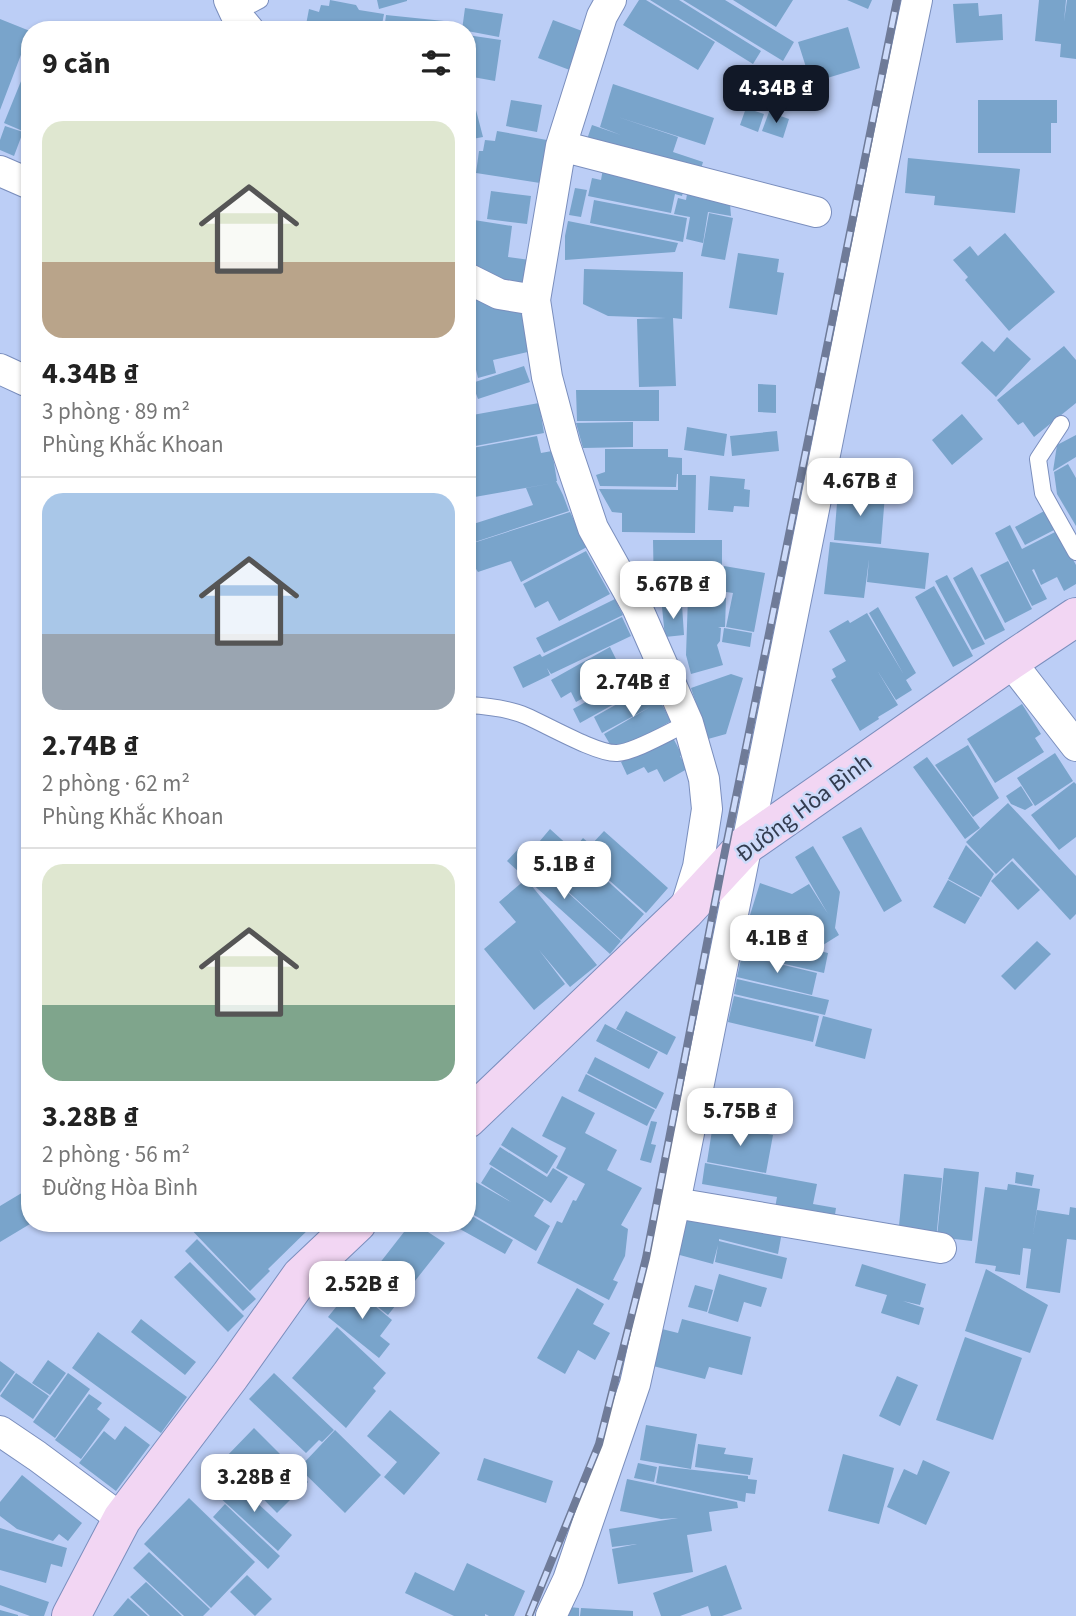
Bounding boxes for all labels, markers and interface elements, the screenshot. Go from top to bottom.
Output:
text: 9 căn [42,42,111,85]
icon: filters [417,44,455,82]
pin: 4.34B ₫ [711,66,841,125]
text: 4.34B ₫ [739,71,813,104]
icon: home [186,166,312,292]
text: 4.34B ₫ [42,352,139,395]
text: 3 phòng · 89 m² [42,395,190,428]
text: Phùng Khắc Khoan [42,428,223,461]
pin: 4.67B ₫ [795,458,925,518]
text: 4.67B ₫ [823,464,897,497]
icon: home [186,538,312,664]
pin: 5.67B ₫ [608,562,738,621]
text: 5.67B ₫ [636,567,710,600]
pin: 2.74B ₫ [568,660,698,719]
text: 2.74B ₫ [596,665,670,698]
text: 2.74B ₫ [42,724,139,767]
street label: Đường Hòa Bình [728,745,880,871]
text: 2 phòng · 62 m² [42,767,190,800]
text: Phùng Khắc Khoan [42,800,223,833]
pin: 5.1B ₫ [507,842,621,901]
text: 5.1B ₫ [533,847,595,880]
icon: home [186,909,312,1035]
pin: 4.1B ₫ [720,916,834,975]
text: 4.1B ₫ [746,921,808,954]
pin: 5.75B ₫ [675,1088,805,1148]
text: 5.75B ₫ [703,1094,777,1127]
text: 3.28B ₫ [42,1095,139,1138]
text: 2 phòng · 56 m² [42,1138,190,1171]
text: Đường Hòa Bình [42,1171,198,1204]
pin: 2.52B ₫ [297,1262,427,1321]
text: 2.52B ₫ [325,1267,399,1300]
pin: 3.28B ₫ [189,1454,319,1514]
text: 3.28B ₫ [217,1460,291,1493]

